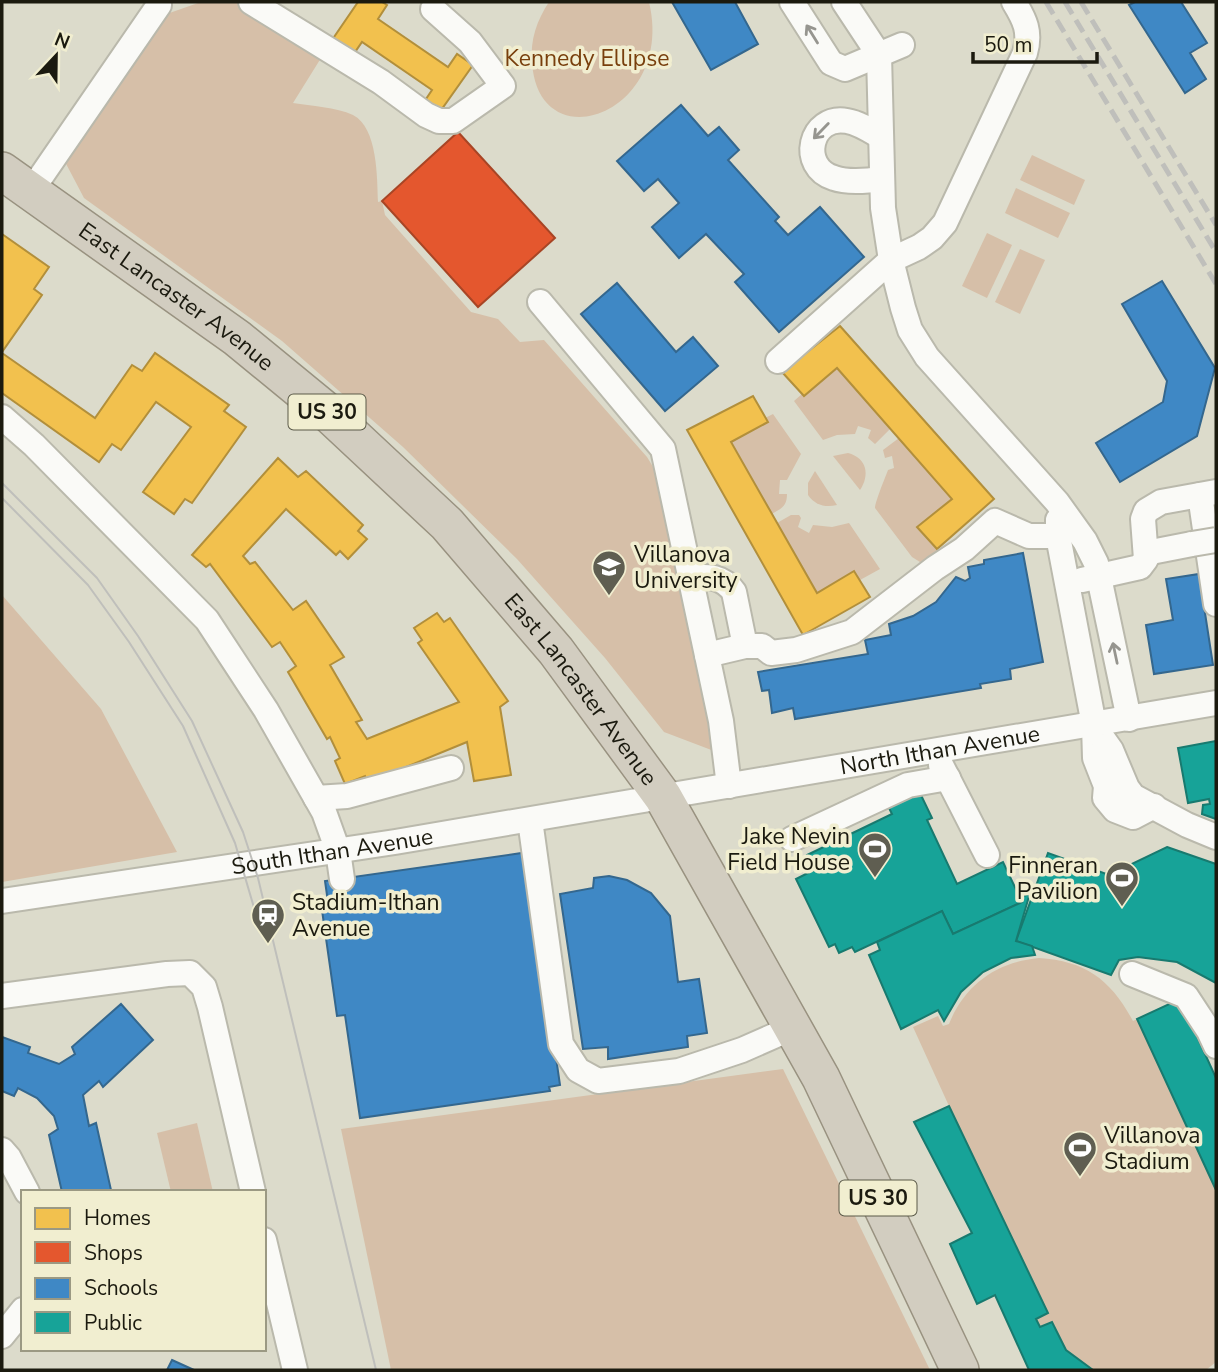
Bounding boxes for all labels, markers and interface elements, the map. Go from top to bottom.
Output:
north arrow [21,21,91,91]
scale bar [973,21,1097,65]
one-way arrow [805,24,819,44]
text: N [51,26,73,56]
text: 50 m [984,31,1033,59]
park label: Kennedy Ellipse [505,43,669,74]
one-way arrow [813,122,829,140]
street label: East Lancaster Avenue [73,215,281,378]
road number: US 30 [288,394,366,430]
place label: Villanova University [633,539,738,596]
school or university icon: Villanova University [590,548,628,597]
street label: East Lancaster Avenue [498,587,665,792]
one-way arrow [1107,642,1121,665]
street label: North Ithan Avenue [838,718,1042,782]
street label: South Ithan Avenue [229,820,435,882]
place label: Jake Nevin Field House [727,821,850,878]
sports icon: Jake Nevin Field House [856,830,894,879]
place label: Finneran Pavilion [1008,850,1098,907]
sports icon: Finneran Pavilion [1103,859,1141,908]
place label: Stadium-Ithan Avenue [292,887,440,944]
station icon: Stadium-Ithan Avenue [249,896,287,945]
place label: Villanova Stadium [1103,1120,1200,1177]
sports icon: Villanova Stadium [1061,1129,1099,1178]
road number: US 30 [840,1180,917,1216]
legend [21,1190,266,1351]
text: Homes [84,1204,151,1232]
text: Shops [84,1239,143,1267]
text: Schools [84,1274,158,1302]
text: Public [84,1309,142,1337]

